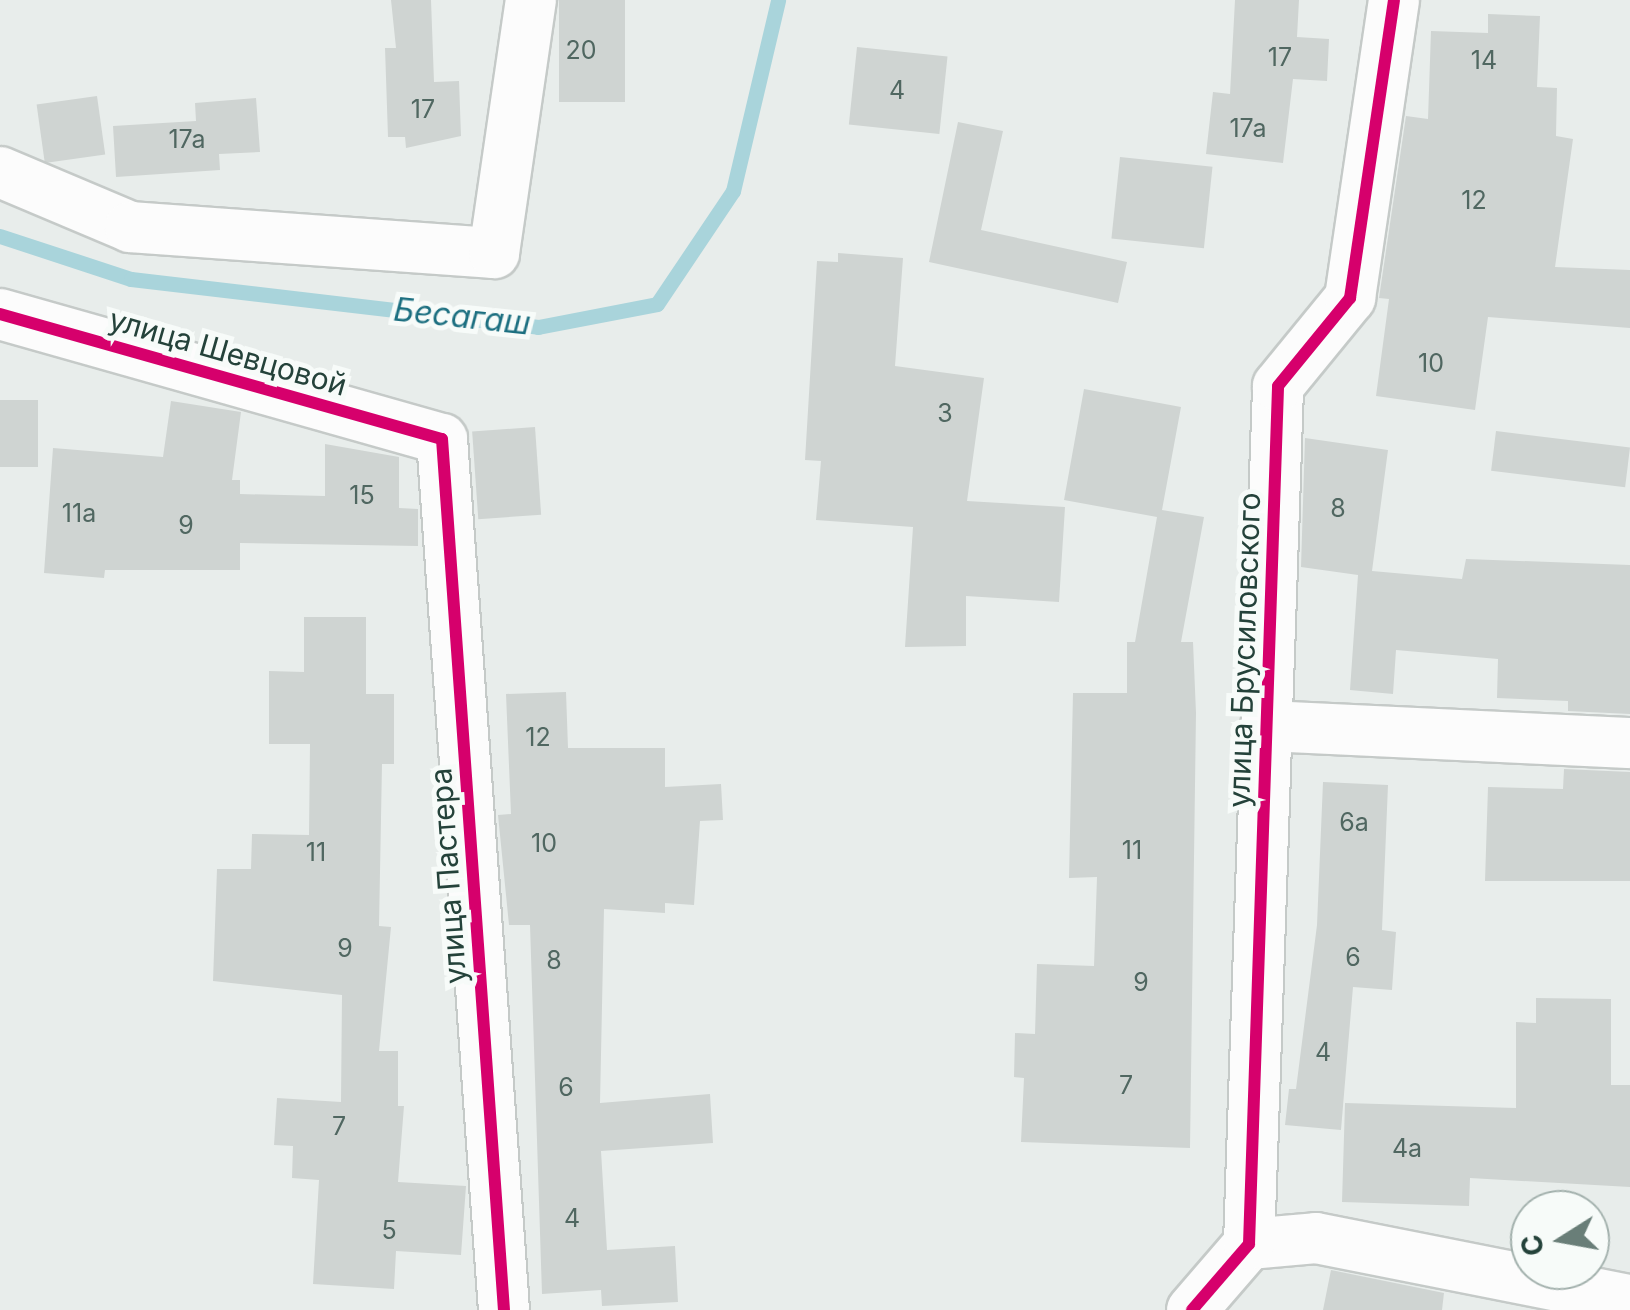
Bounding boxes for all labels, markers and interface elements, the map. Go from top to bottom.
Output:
house number: 20 [565,35,597,65]
house number: 17 [1268,42,1292,72]
house number: 14 [1471,45,1497,75]
house number: 4 [889,75,905,105]
house number: 17 [411,94,435,124]
house number: 17а [1229,113,1267,143]
house number: 17а [168,124,206,154]
house number: 12 [1461,185,1487,215]
water label: Бесагаш [392,291,532,343]
street label: улица Шевцовой [105,301,351,403]
house number: 10 [1418,348,1444,378]
house number: 3 [937,398,953,428]
house number: 15 [349,480,375,510]
street label: улица Брусиловского [1221,492,1267,808]
house number: 8 [1330,493,1346,523]
house number: 11а [62,498,96,528]
house number: 9 [178,510,194,540]
house number: 12 [525,722,551,752]
street label: улица Пастера [422,767,474,985]
house number: 6а [1339,807,1369,837]
house number: 10 [531,828,557,858]
house number: 11 [1122,835,1142,865]
house number: 11 [306,837,326,867]
house number: 9 [337,933,353,963]
house number: 6 [1345,942,1361,972]
house number: 8 [546,945,562,975]
house number: 9 [1133,967,1149,997]
house number: 4 [1315,1037,1331,1067]
house number: 7 [1119,1070,1133,1100]
house number: 6 [558,1072,574,1102]
house number: 7 [332,1111,346,1141]
house number: 4а [1392,1133,1422,1163]
north arrow [1510,1190,1610,1290]
house number: 4 [564,1203,580,1233]
house number: 5 [381,1215,397,1245]
text: С [1514,1232,1551,1259]

